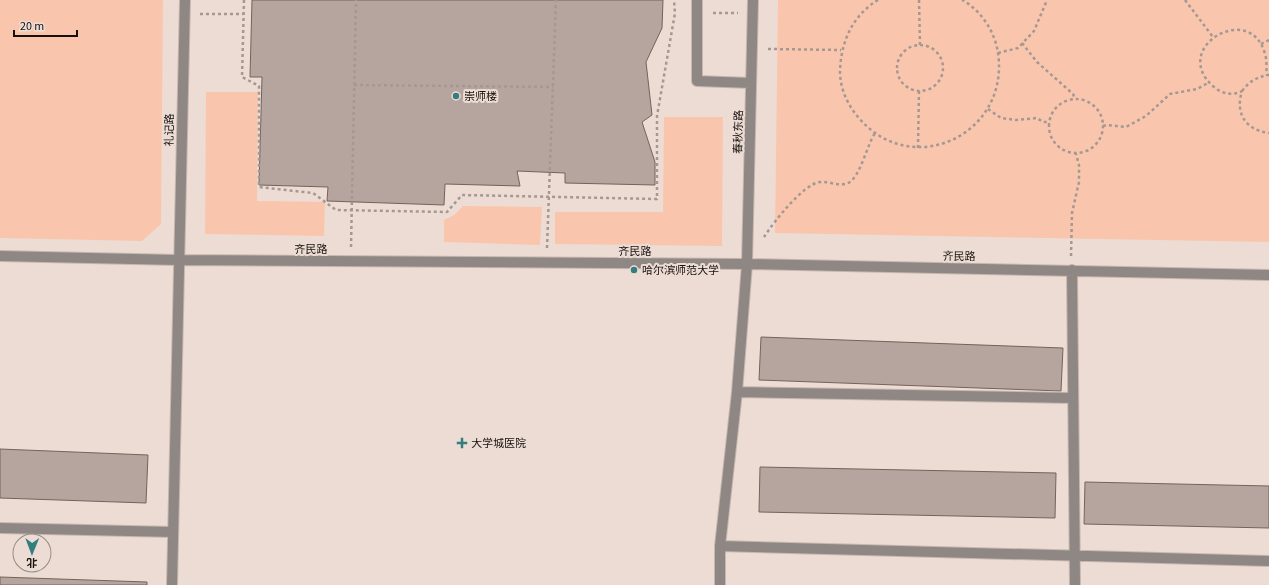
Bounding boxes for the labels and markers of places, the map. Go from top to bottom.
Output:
place label: 崇师楼 [464,89,497,104]
marker: 崇师楼 [451,91,461,101]
place label: 哈尔滨师范大学 [642,263,719,278]
marker: 哈尔滨师范大学 [629,265,639,275]
place label: 大学城医院 [471,436,526,451]
marker: 大学城医院 [456,437,468,449]

